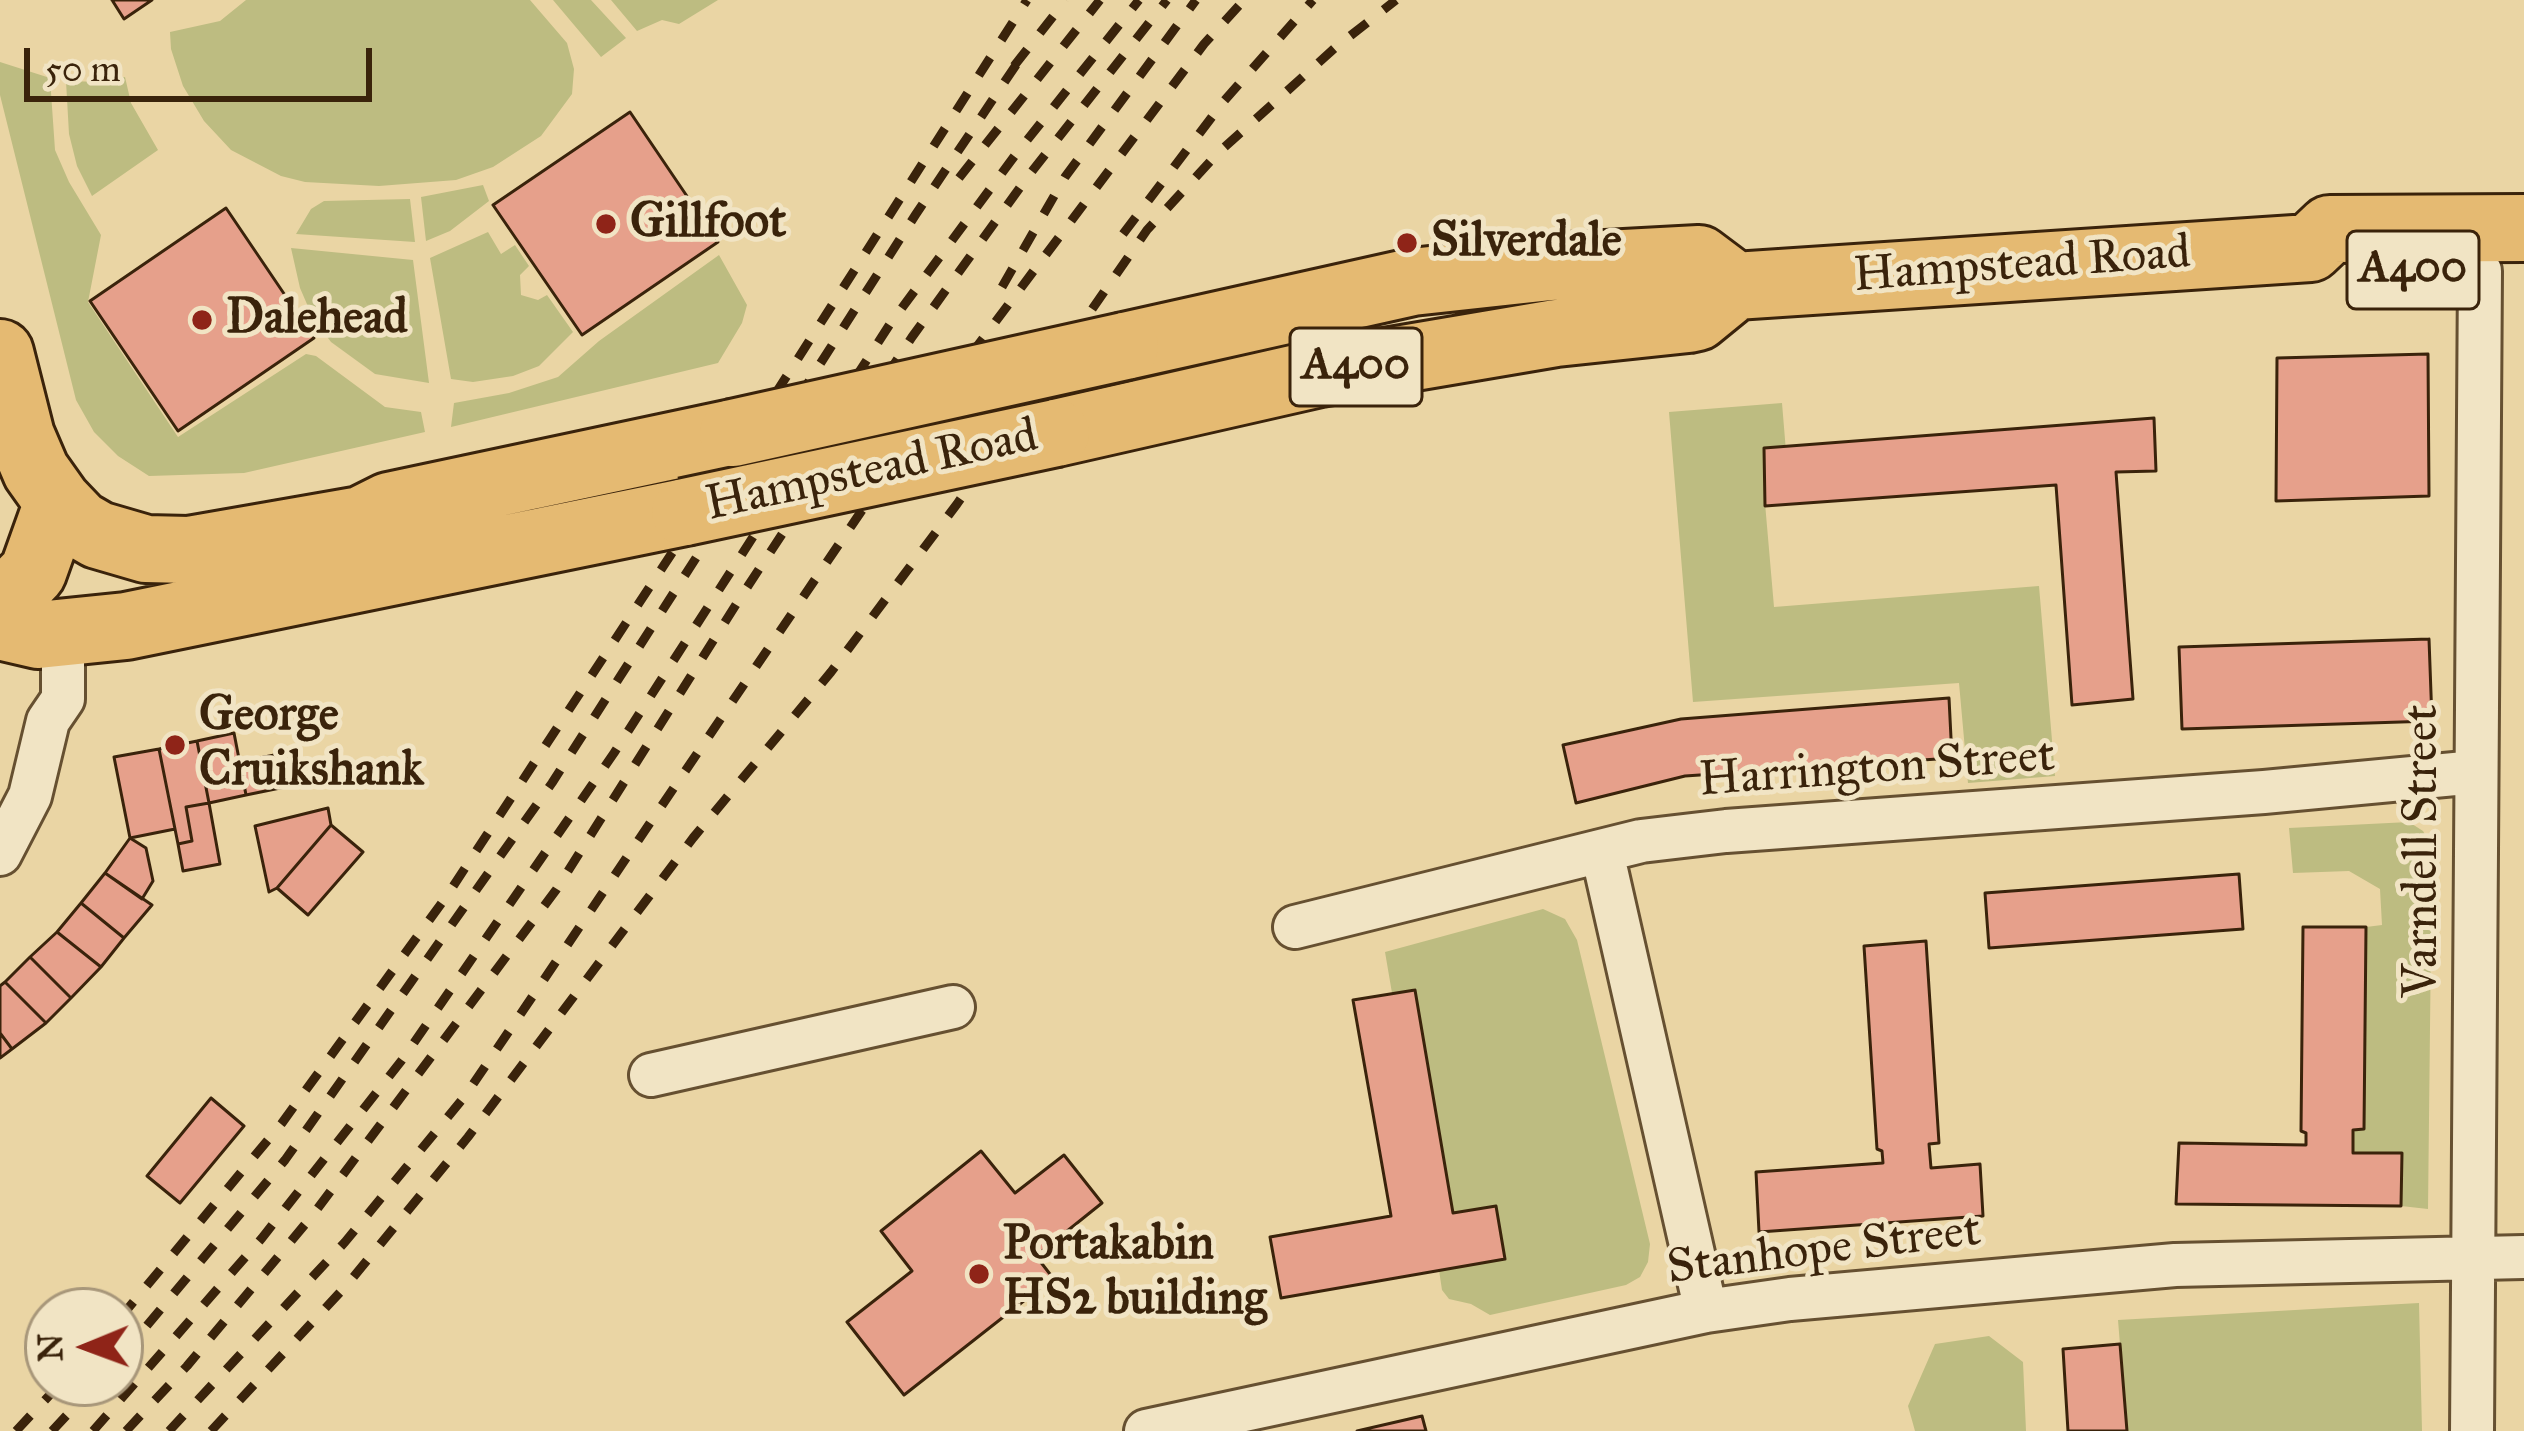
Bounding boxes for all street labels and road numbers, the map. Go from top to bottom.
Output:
street label: Hampstead Road [1852,225,2192,307]
road number: A400 [2347,231,2479,309]
road number: A400 [1290,328,1422,406]
street label: Hampstead Road [701,409,1043,535]
street label: Varndell Street [2395,704,2453,998]
street label: Harrington Street [1697,729,2057,811]
street label: Stanhope Street [1664,1203,1984,1299]

